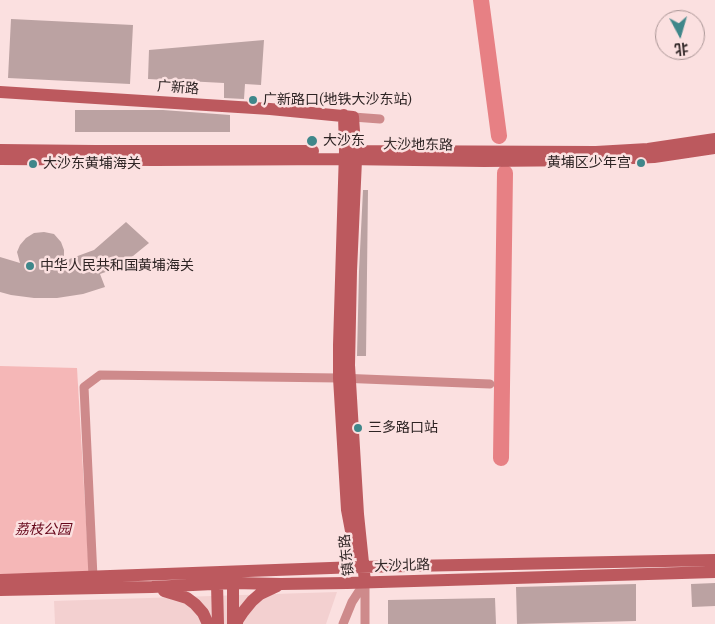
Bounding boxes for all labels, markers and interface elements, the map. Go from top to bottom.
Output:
north arrow [655,10,705,60]
text: 北 [674,39,689,59]
street label: 广新路 [156,78,200,98]
place label: 广新路口(地铁大沙东站) [263,92,412,108]
marker: 广新路口(地铁大沙东站) [247,94,259,106]
place label: 大沙东 [323,133,365,149]
marker: 大沙东 [305,134,319,148]
street label: 大沙地东路 [383,136,453,154]
place label: 黄埔区少年宫 [547,155,631,171]
place label: 大沙东黄埔海关 [43,156,141,172]
marker: 黄埔区少年宫 [635,157,647,169]
marker: 大沙东黄埔海关 [27,158,39,170]
place label: 中华人民共和国黄埔海关 [40,258,194,274]
marker: 中华人民共和国黄埔海关 [24,260,36,272]
place label: 三多路口站 [368,420,438,436]
marker: 三多路口站 [352,422,364,434]
park label: 荔枝公园 [15,522,71,538]
street label: 镇东路 [336,533,358,577]
street label: 大沙北路 [374,557,430,575]

